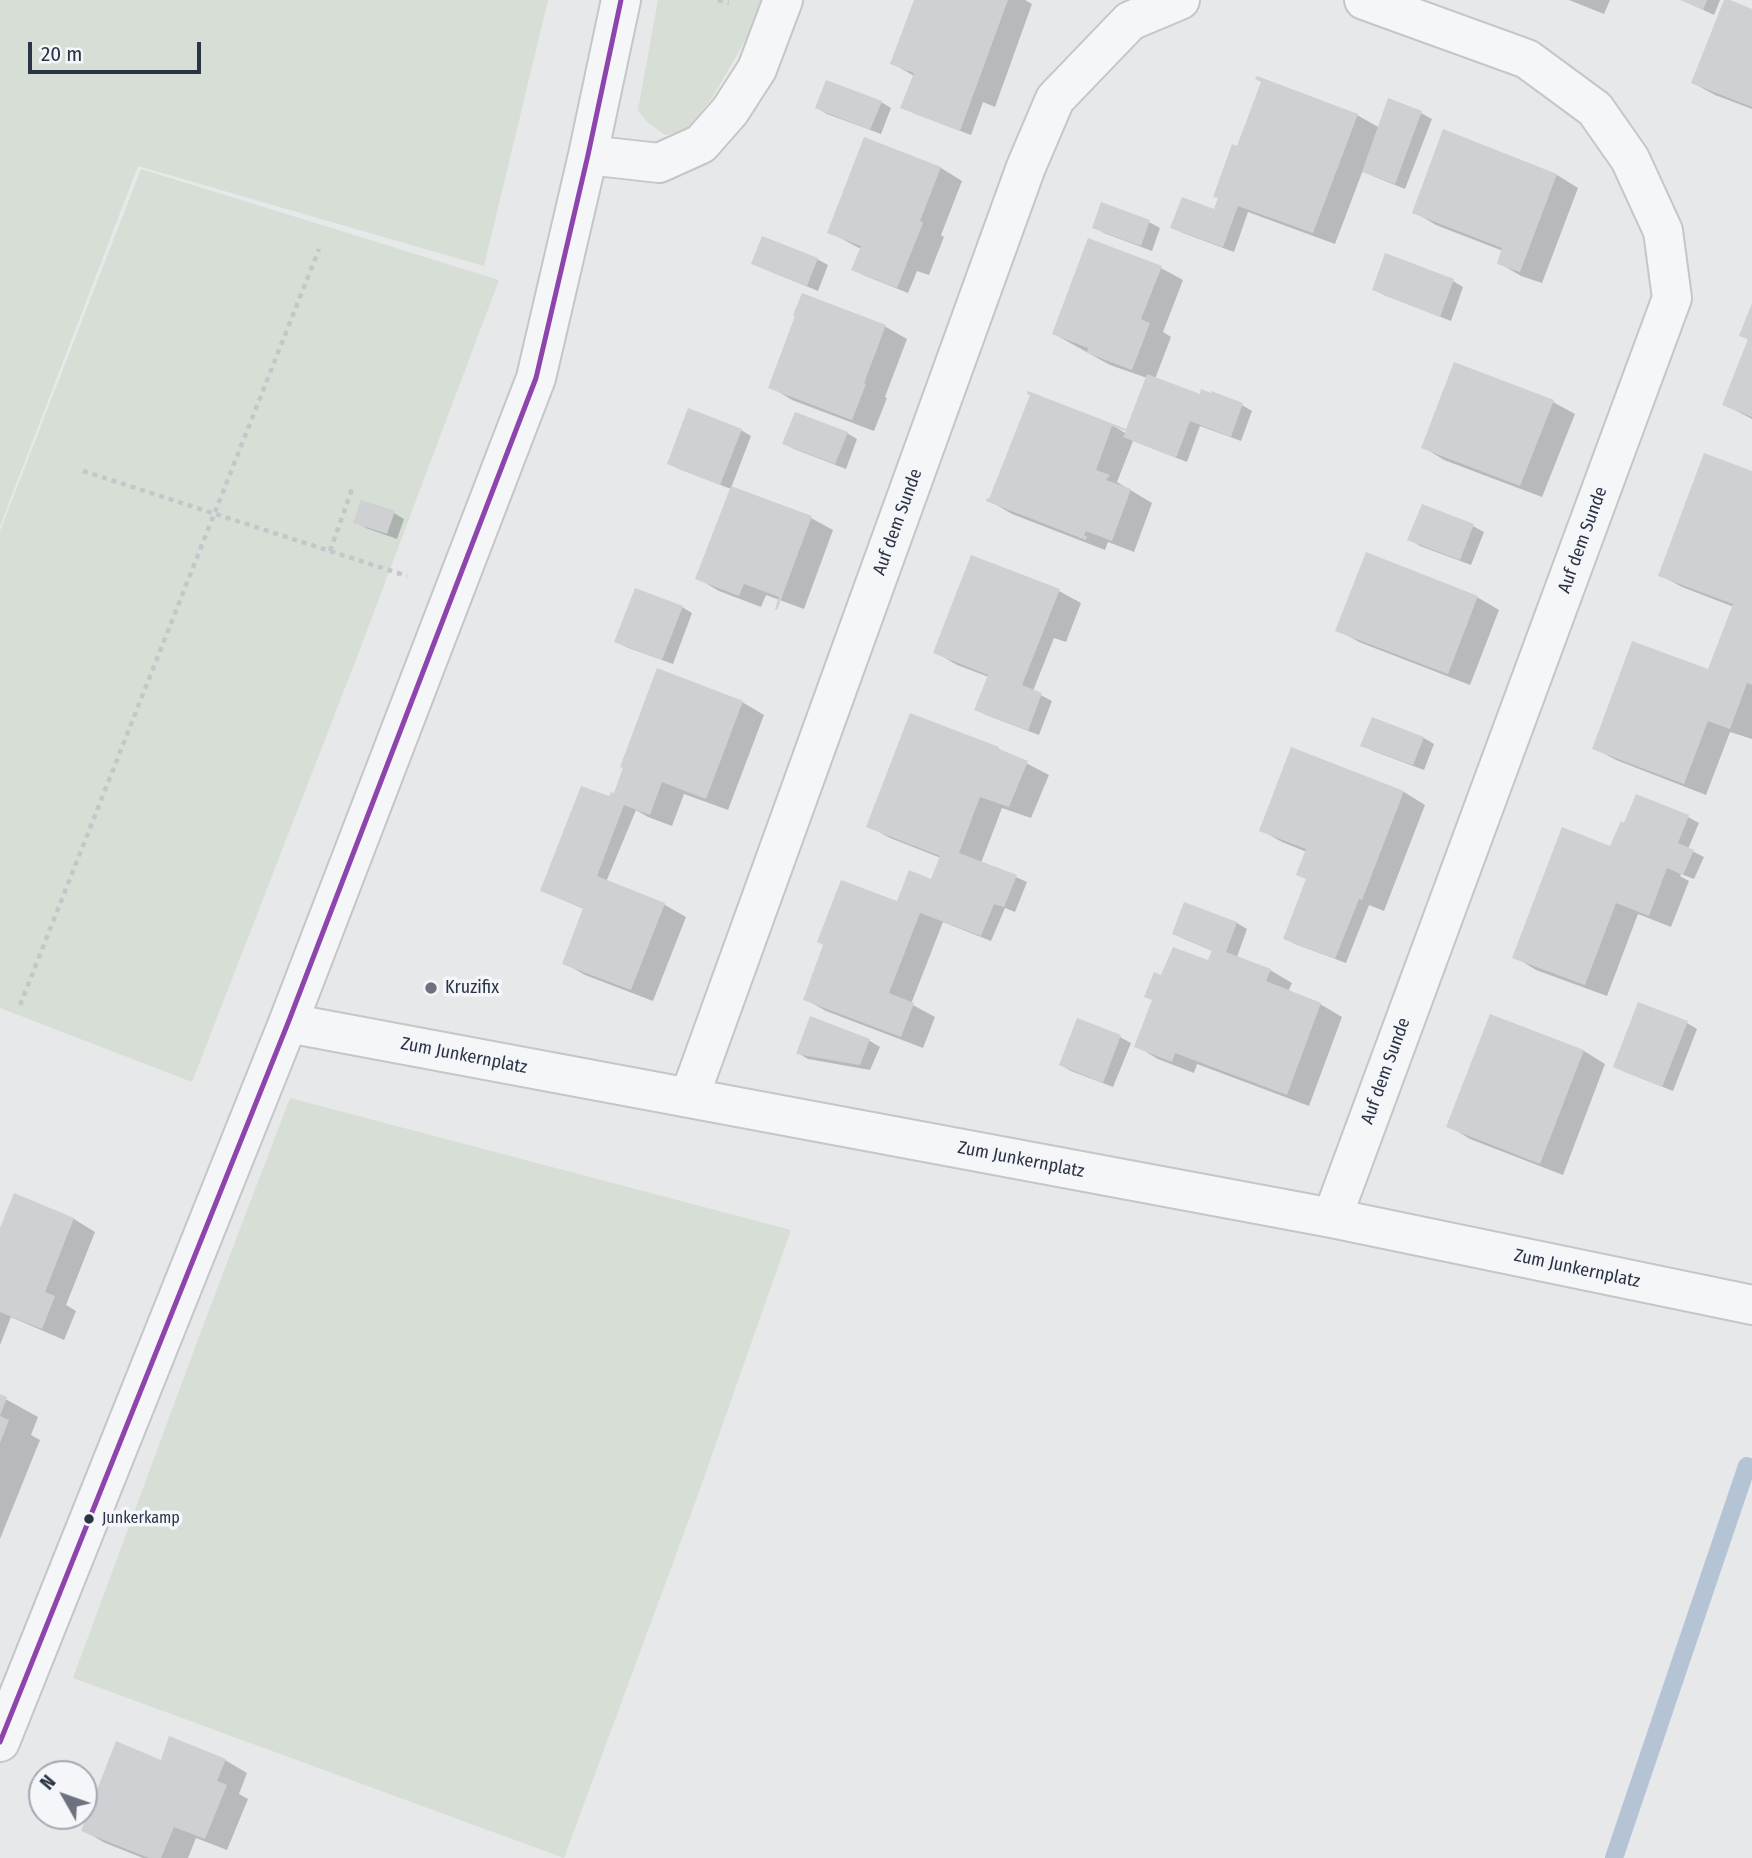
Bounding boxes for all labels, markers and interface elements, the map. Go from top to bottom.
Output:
scale bar [32,28,205,72]
text: 20 m [41,41,82,67]
street label: Auf dem Sunde [869,466,927,578]
street label: Auf dem Sunde [1554,484,1612,596]
place label: Kruzifix [445,977,499,999]
marker: Kruzifix [423,980,439,996]
street label: Auf dem Sunde [1357,1015,1415,1127]
street label: Zum Junkernplatz [399,1033,529,1079]
street label: Zum Junkernplatz [956,1137,1086,1183]
street label: Zum Junkernplatz [1512,1245,1642,1293]
place label: Junkerkamp [102,1509,180,1529]
marker: Junkerkamp [82,1512,96,1526]
north arrow [28,1760,98,1830]
text: N [36,1771,61,1794]

